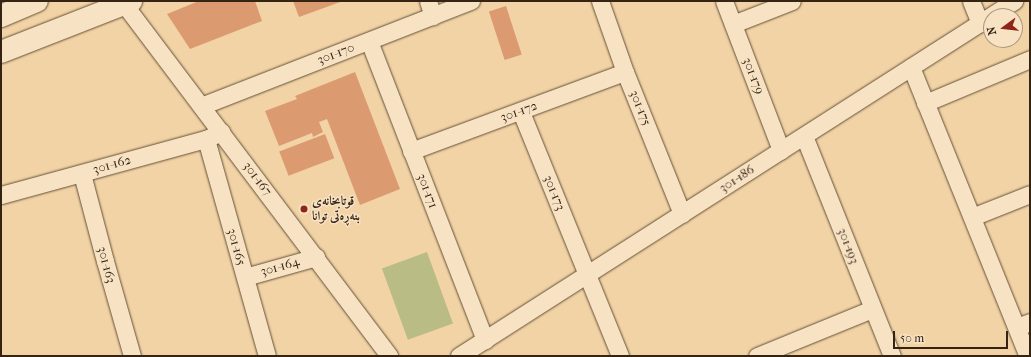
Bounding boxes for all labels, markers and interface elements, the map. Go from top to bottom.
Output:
north arrow [983,8,1023,48]
text: N [985,25,999,37]
street label: 301-170 [315,40,357,68]
street label: 301-179 [739,55,767,97]
street label: 301-175 [626,88,654,128]
street label: 301-172 [498,98,540,126]
street label: 301-162 [91,152,133,178]
street label: 301-167 [239,159,275,199]
street label: 301-186 [717,162,757,196]
street label: 301-171 [413,171,441,211]
street label: 301-173 [540,173,568,213]
place label: قوتابخانەی بنەڕەتی توانا [312,194,360,225]
marker: قوتابخانەی بنەڕەتی توانا [299,204,309,214]
street label: 301-193 [834,226,862,266]
street label: 301-165 [223,227,249,267]
street label: 301-163 [94,245,118,285]
street label: 301-164 [259,254,301,280]
scale bar [895,323,1010,349]
text: 50 m [900,331,924,345]

